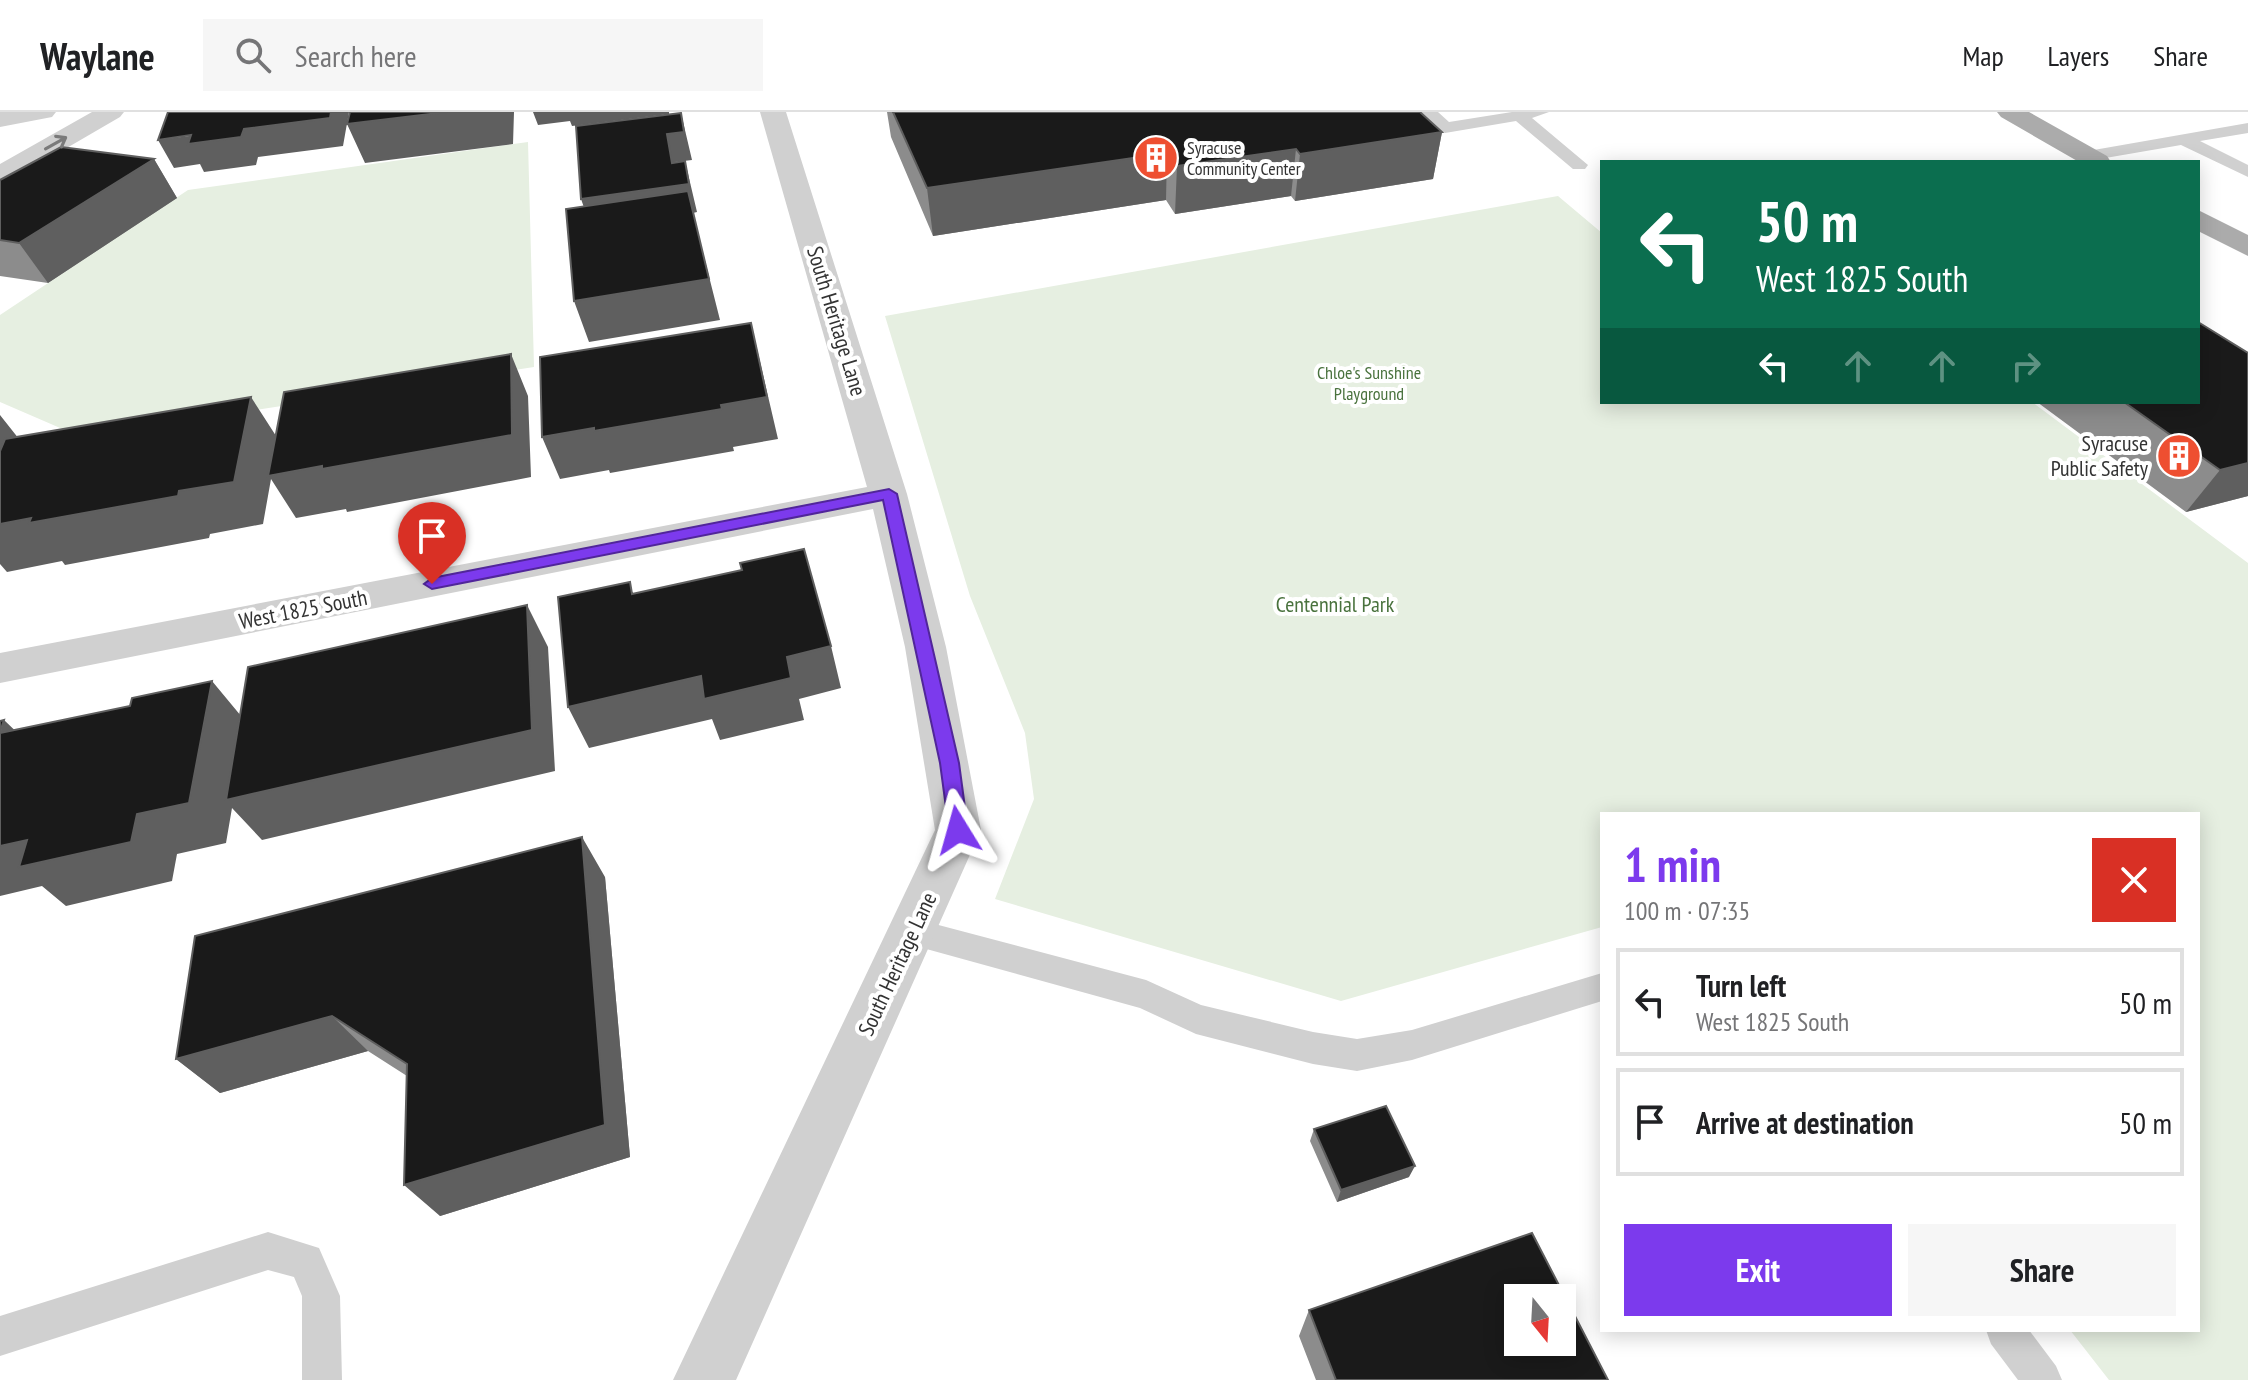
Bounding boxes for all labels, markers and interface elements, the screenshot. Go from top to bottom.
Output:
search box [203,19,763,91]
text: Waylane [40,31,155,80]
icon: search [231,33,275,77]
text: Search here [295,36,417,75]
text: Map [1962,37,2004,74]
text: Layers [2048,37,2109,74]
text: Share [2153,37,2208,74]
building icon: Syracuse Community Center [1132,134,1180,182]
one-way arrow [43,135,67,151]
place label: Syracuse Community Center [1187,136,1301,180]
text: 50 m [1756,185,1858,257]
icon: left [1624,192,1728,296]
street label: South Heritage Lane [801,243,873,399]
text: West 1825 South [1756,255,1968,302]
icon: left [1752,344,1796,388]
icon: ahead [1836,344,1880,388]
icon: ahead [1920,344,1964,388]
icon: right [2004,344,2048,388]
park label: Chloe's Sunshine Playground [1317,361,1421,405]
place label: Syracuse Public Safety [2051,429,2149,482]
building icon: Syracuse Public Safety [2155,432,2203,480]
pin [398,502,466,584]
icon: arrive [410,514,454,558]
street label: West 1825 South [237,583,369,635]
park label: Centennial Park [1276,590,1395,618]
position arrow [916,788,1000,872]
text: 1 min [1624,833,1721,895]
button: close [2092,838,2176,922]
street label: South Heritage Lane [852,888,942,1040]
text: 100 m · 07:35 [1624,894,1750,927]
text: Turn left [1696,966,1786,1005]
icon: left [1628,980,1672,1024]
text: 50 m [2119,983,2172,1022]
text: West 1825 South [1696,1005,1849,1038]
icon: arrive [1628,1100,1672,1144]
text: Arrive at destination [1696,1103,1914,1142]
text: 50 m [2119,1103,2172,1142]
button: Exit [1624,1224,1892,1316]
button: Share [1908,1224,2176,1316]
north arrow [1504,1284,1576,1356]
map controls [1504,1284,1576,1356]

